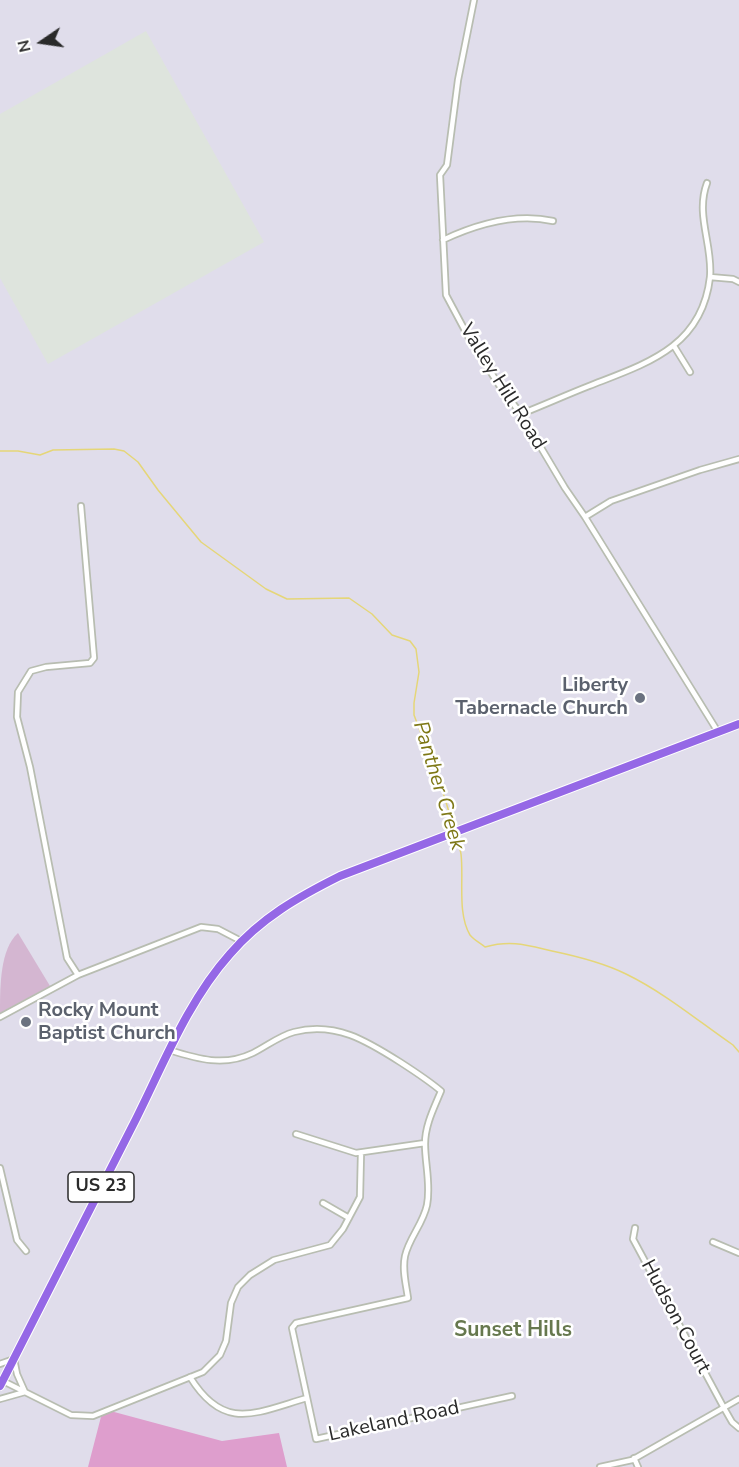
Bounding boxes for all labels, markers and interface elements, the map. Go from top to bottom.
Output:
north arrow [12,12,72,72]
text: N [12,38,37,54]
street label: Valley Hill Road [454,319,550,455]
place label: Liberty Tabernacle Church [455,674,628,721]
marker: Liberty Tabernacle Church [633,691,647,705]
water label: Panther Creek [406,718,470,854]
place label: Rocky Mount Baptist Church [38,999,176,1046]
marker: Rocky Mount Baptist Church [19,1015,33,1029]
road number: US 23 [68,1172,134,1202]
street label: Hudson Court [635,1256,715,1378]
district label: Sunset Hills [454,1318,572,1344]
street label: Lakeland Road [326,1396,462,1448]

